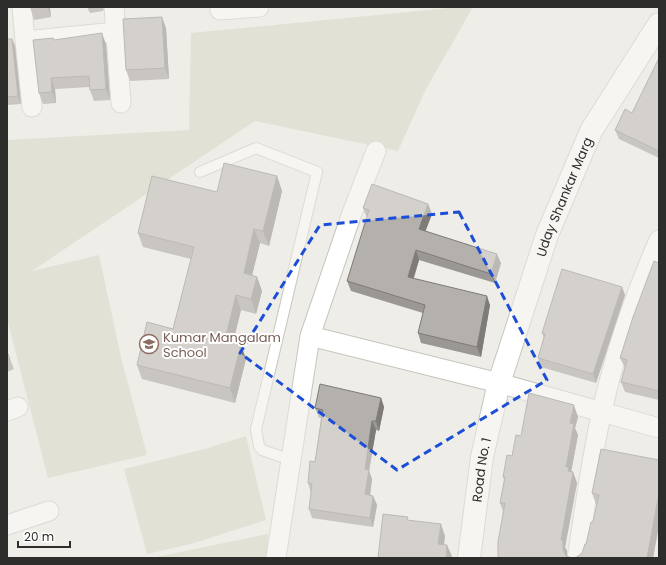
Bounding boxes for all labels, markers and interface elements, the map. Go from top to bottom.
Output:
street label: Uday Shankar Marg [531,134,597,259]
place label: Kumar Mangalam School [163,328,281,362]
school or university icon: Kumar Mangalam School [138,333,160,355]
street label: Road No. 1 [467,436,496,503]
scale bar [18,523,70,549]
text: 20 m [24,528,54,545]

